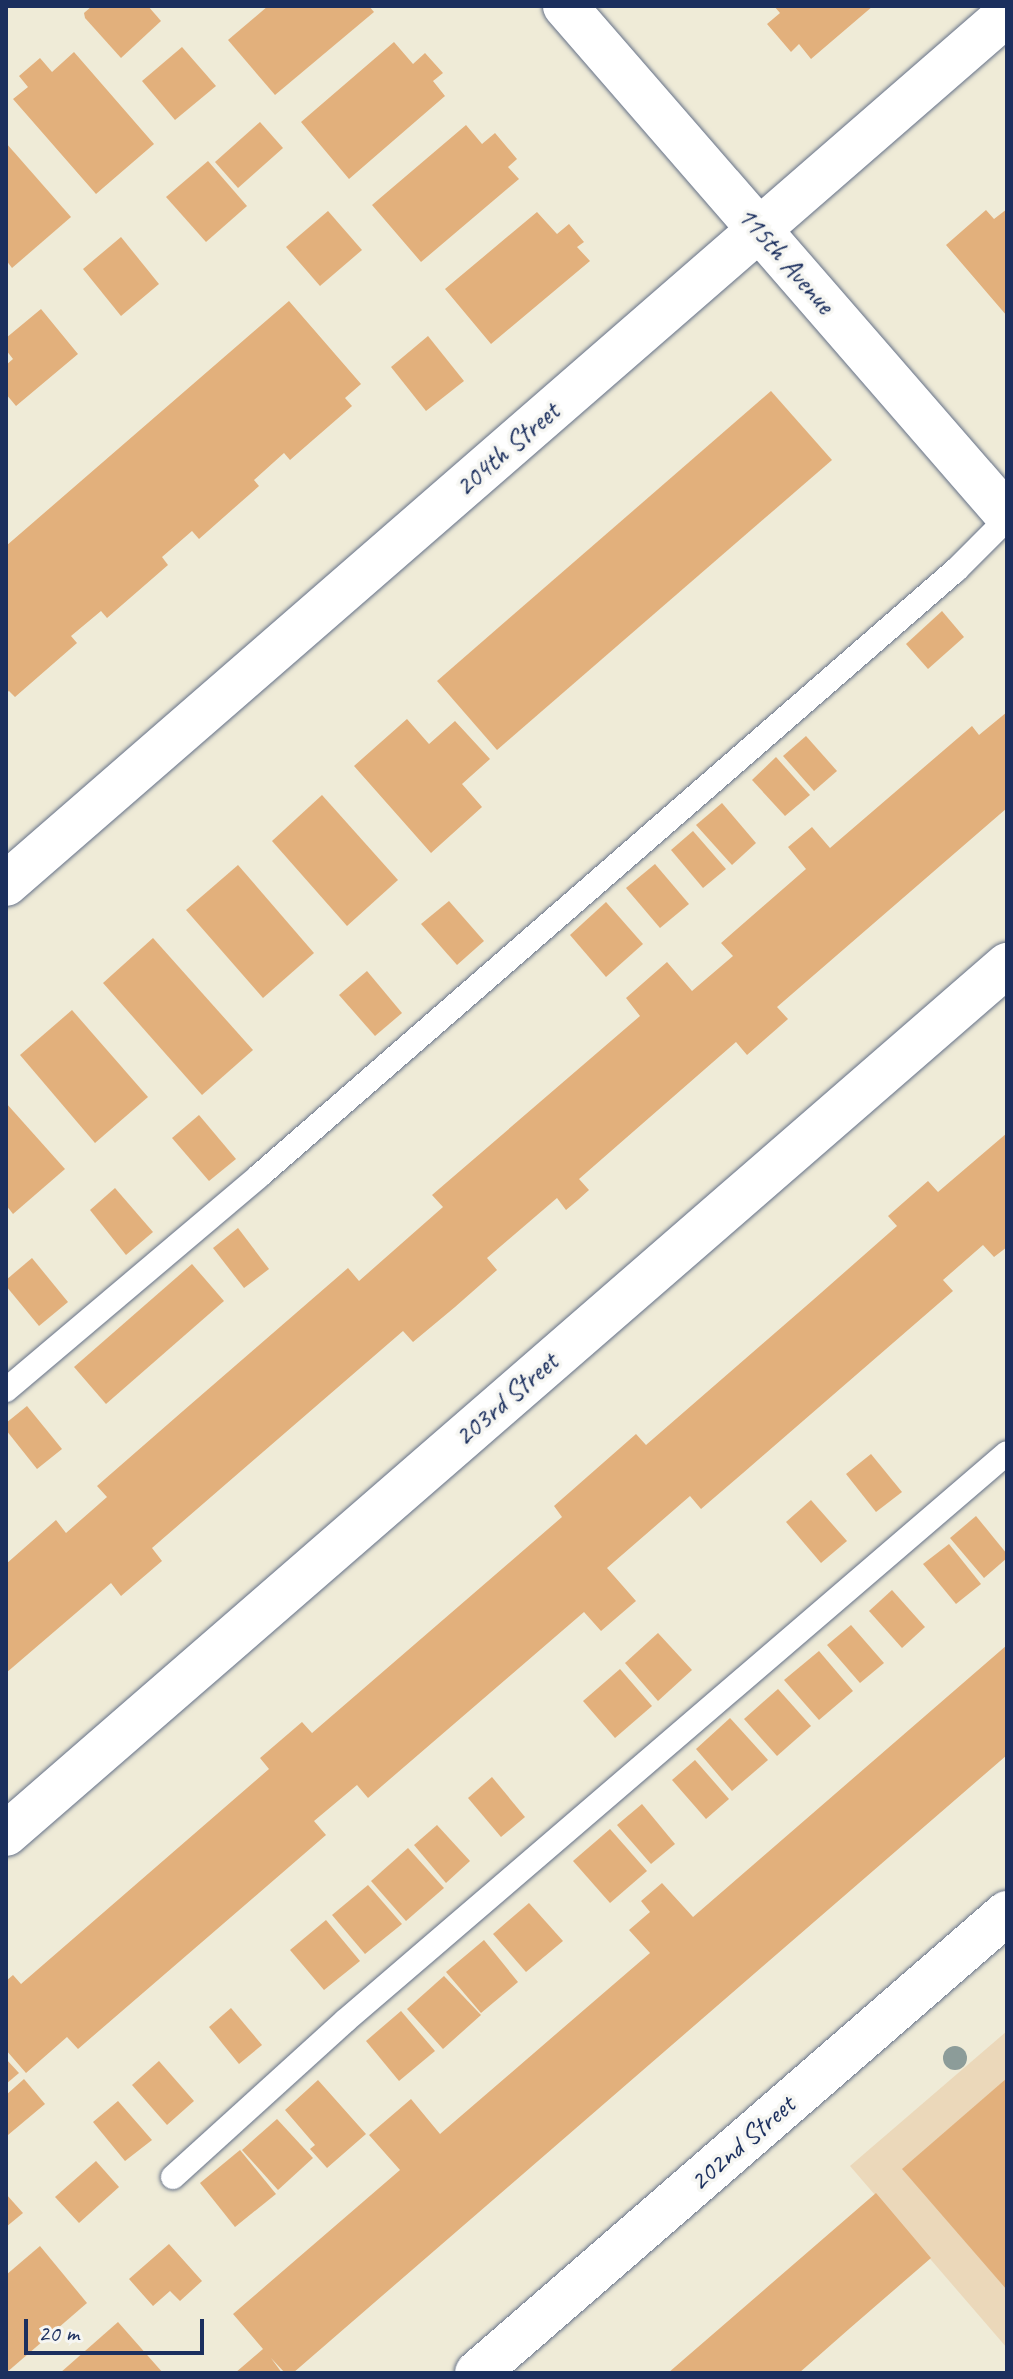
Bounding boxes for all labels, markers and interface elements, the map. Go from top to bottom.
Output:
street label: 115th Avenue [730,200,842,320]
street label: 204th Street [448,394,566,504]
street label: 203rd Street [447,1345,565,1453]
street label: 202nd Street [682,2088,802,2198]
scale bar [28,2303,208,2353]
text: 20 m [38,2318,79,2348]

